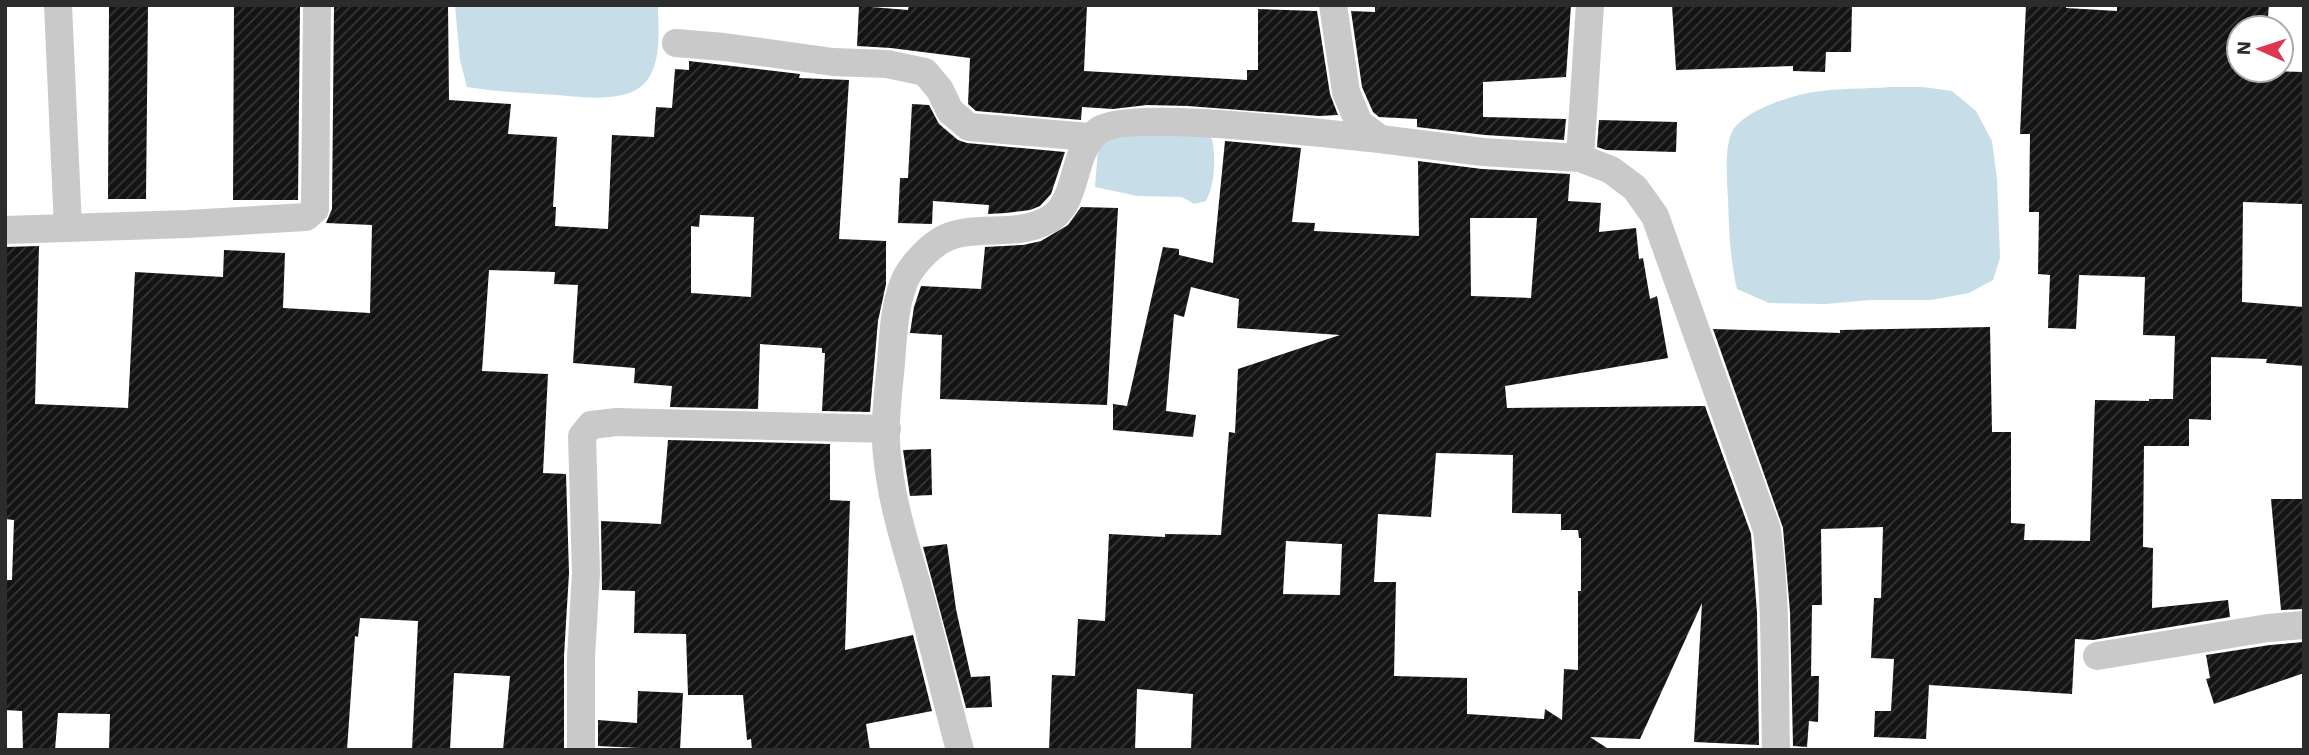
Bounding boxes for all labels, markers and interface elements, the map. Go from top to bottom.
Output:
north arrow [2225,14,2295,84]
text: N [2232,40,2255,56]

